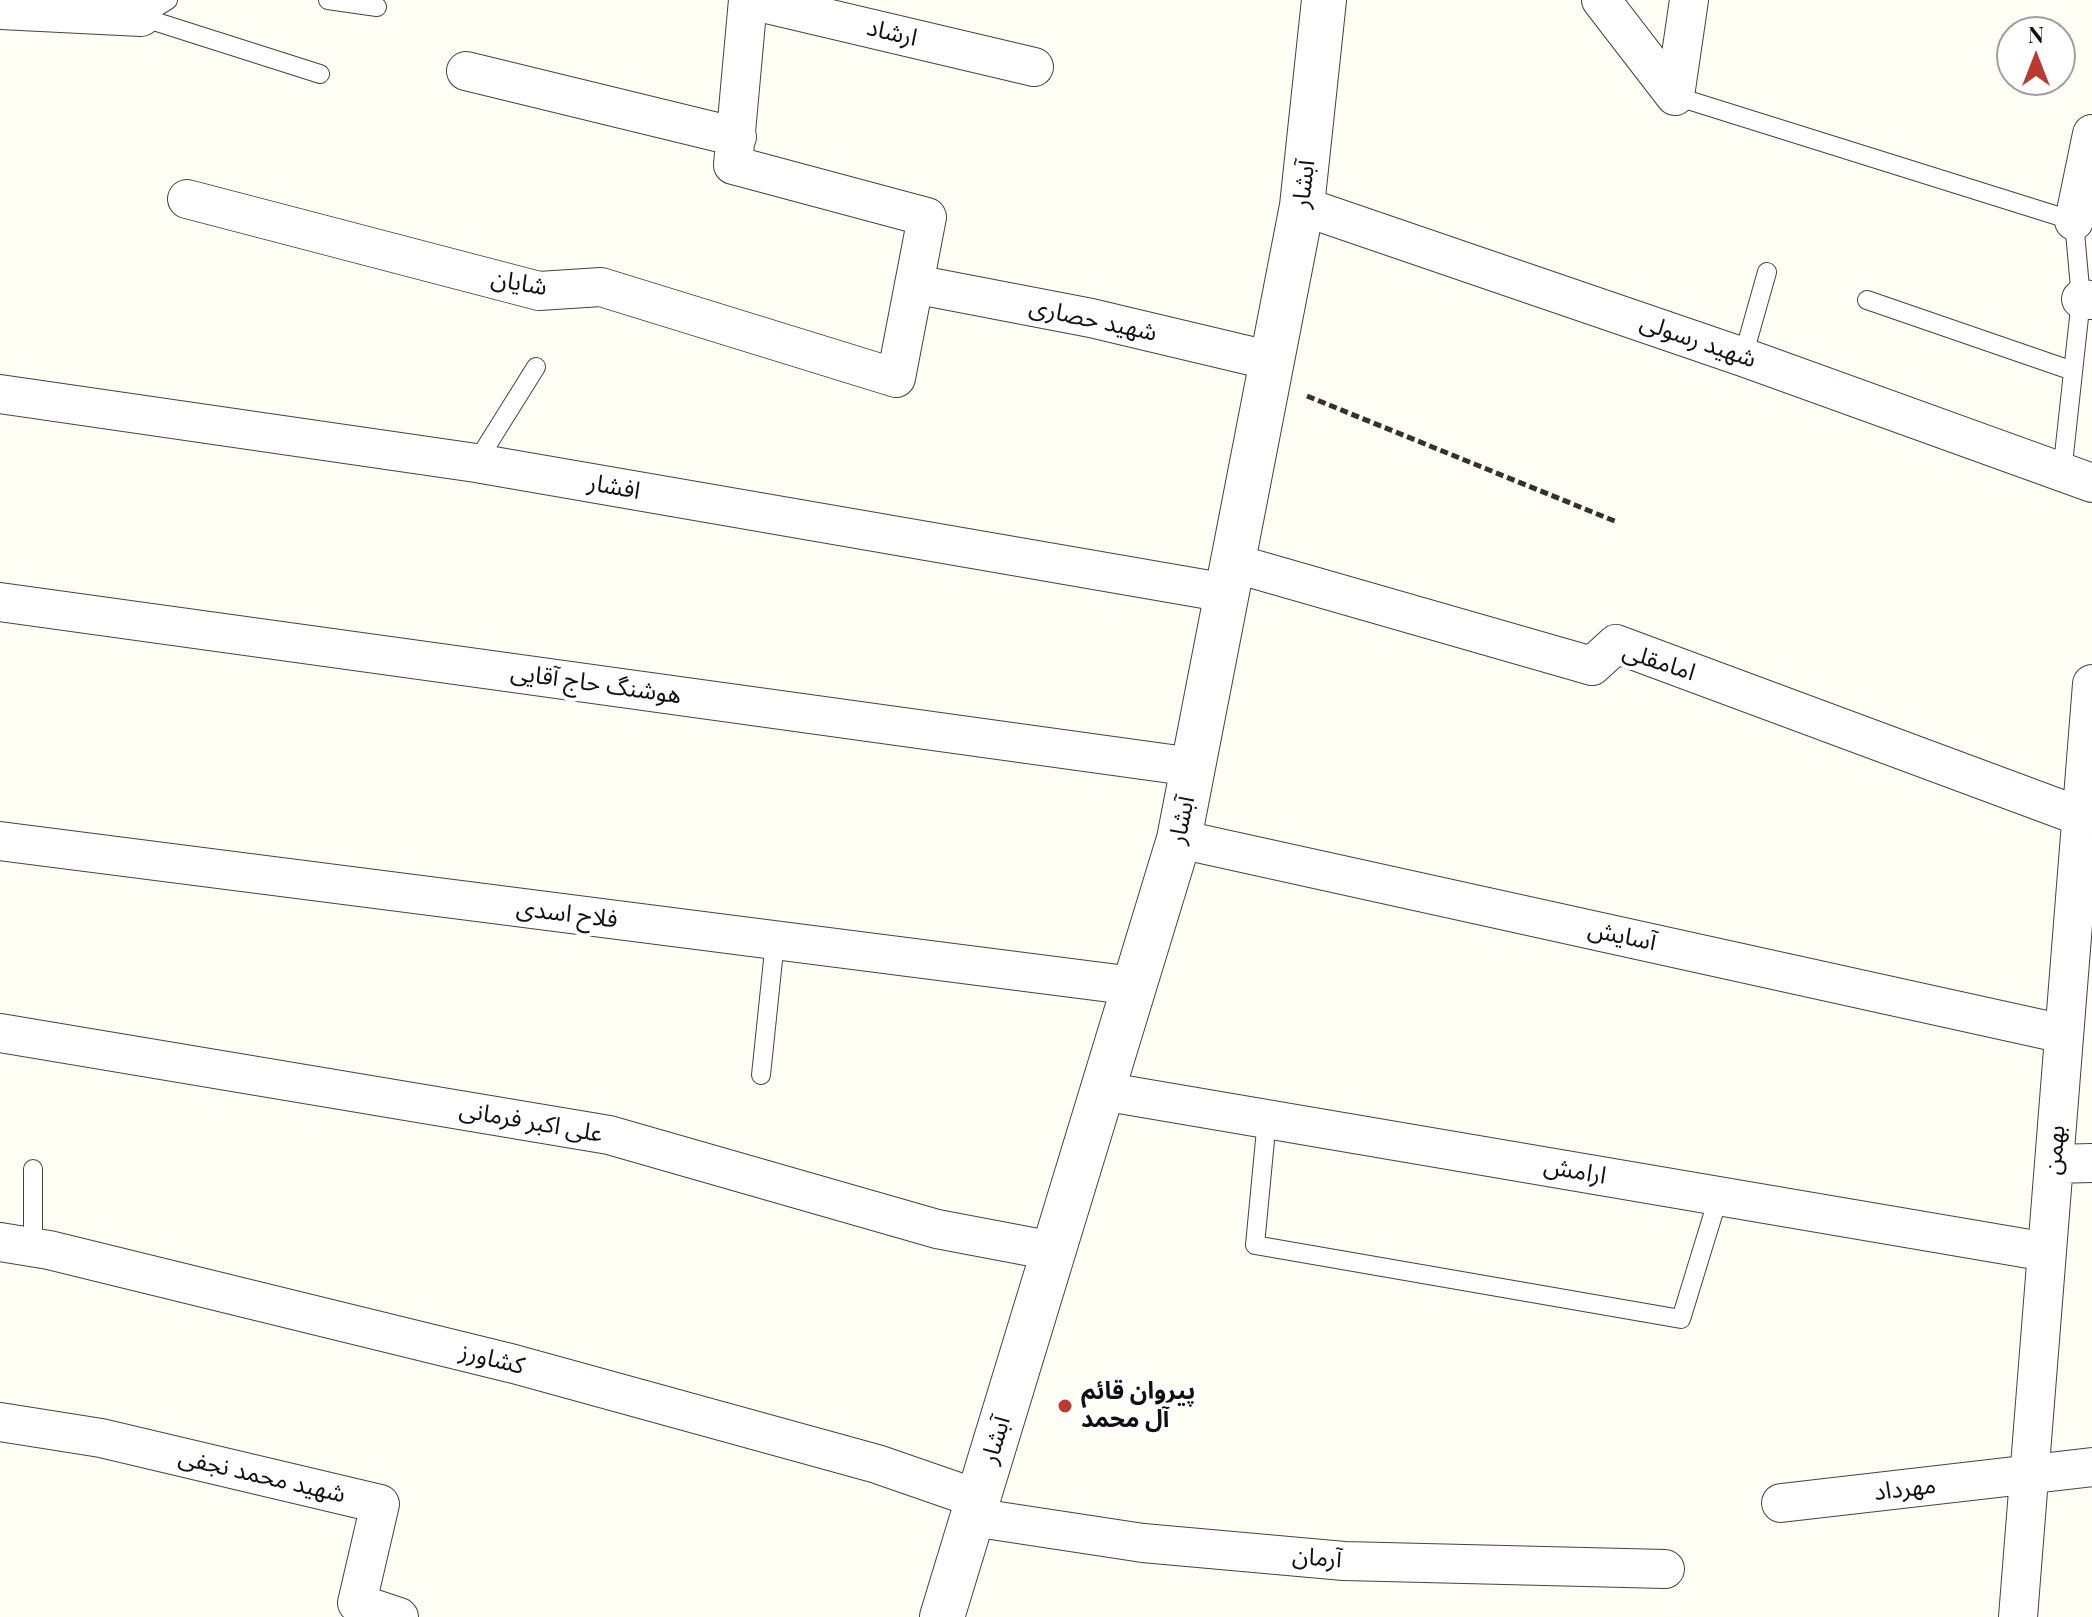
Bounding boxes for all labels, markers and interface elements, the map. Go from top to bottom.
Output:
street label: ارشاد [864,13,920,53]
north arrow [1996,16,2076,96]
text: N [2028,19,2044,49]
street label: آبشار [1287,158,1321,210]
street label: شایان [489,264,549,302]
street label: شهید حصاری [1027,292,1159,348]
street label: شهید رسولی [1636,308,1760,374]
street label: افشار [586,468,642,506]
street label: امامقلی [1619,637,1699,687]
street label: هوشنگ حاج آقایی [509,658,683,710]
street label: آبشار [1163,793,1201,847]
street label: فلاح اسدی [515,893,619,935]
street label: آسایش [1585,915,1659,957]
street label: علی اکبر فرمانی [457,1095,605,1149]
street label: بهمن [2038,1124,2072,1176]
street label: ارامش [1542,1151,1608,1191]
street label: کشاورز [457,1337,527,1381]
place label: پیروان قائم آل محمد [1081,1378,1195,1434]
marker: پیروان قائم آل محمد [1056,1397,1074,1415]
street label: آبشار [975,1413,1017,1467]
street label: شهید محمد نجفی [176,1443,348,1509]
street label: مهرداد [1872,1471,1938,1507]
street label: آرمان [1291,1541,1343,1575]

